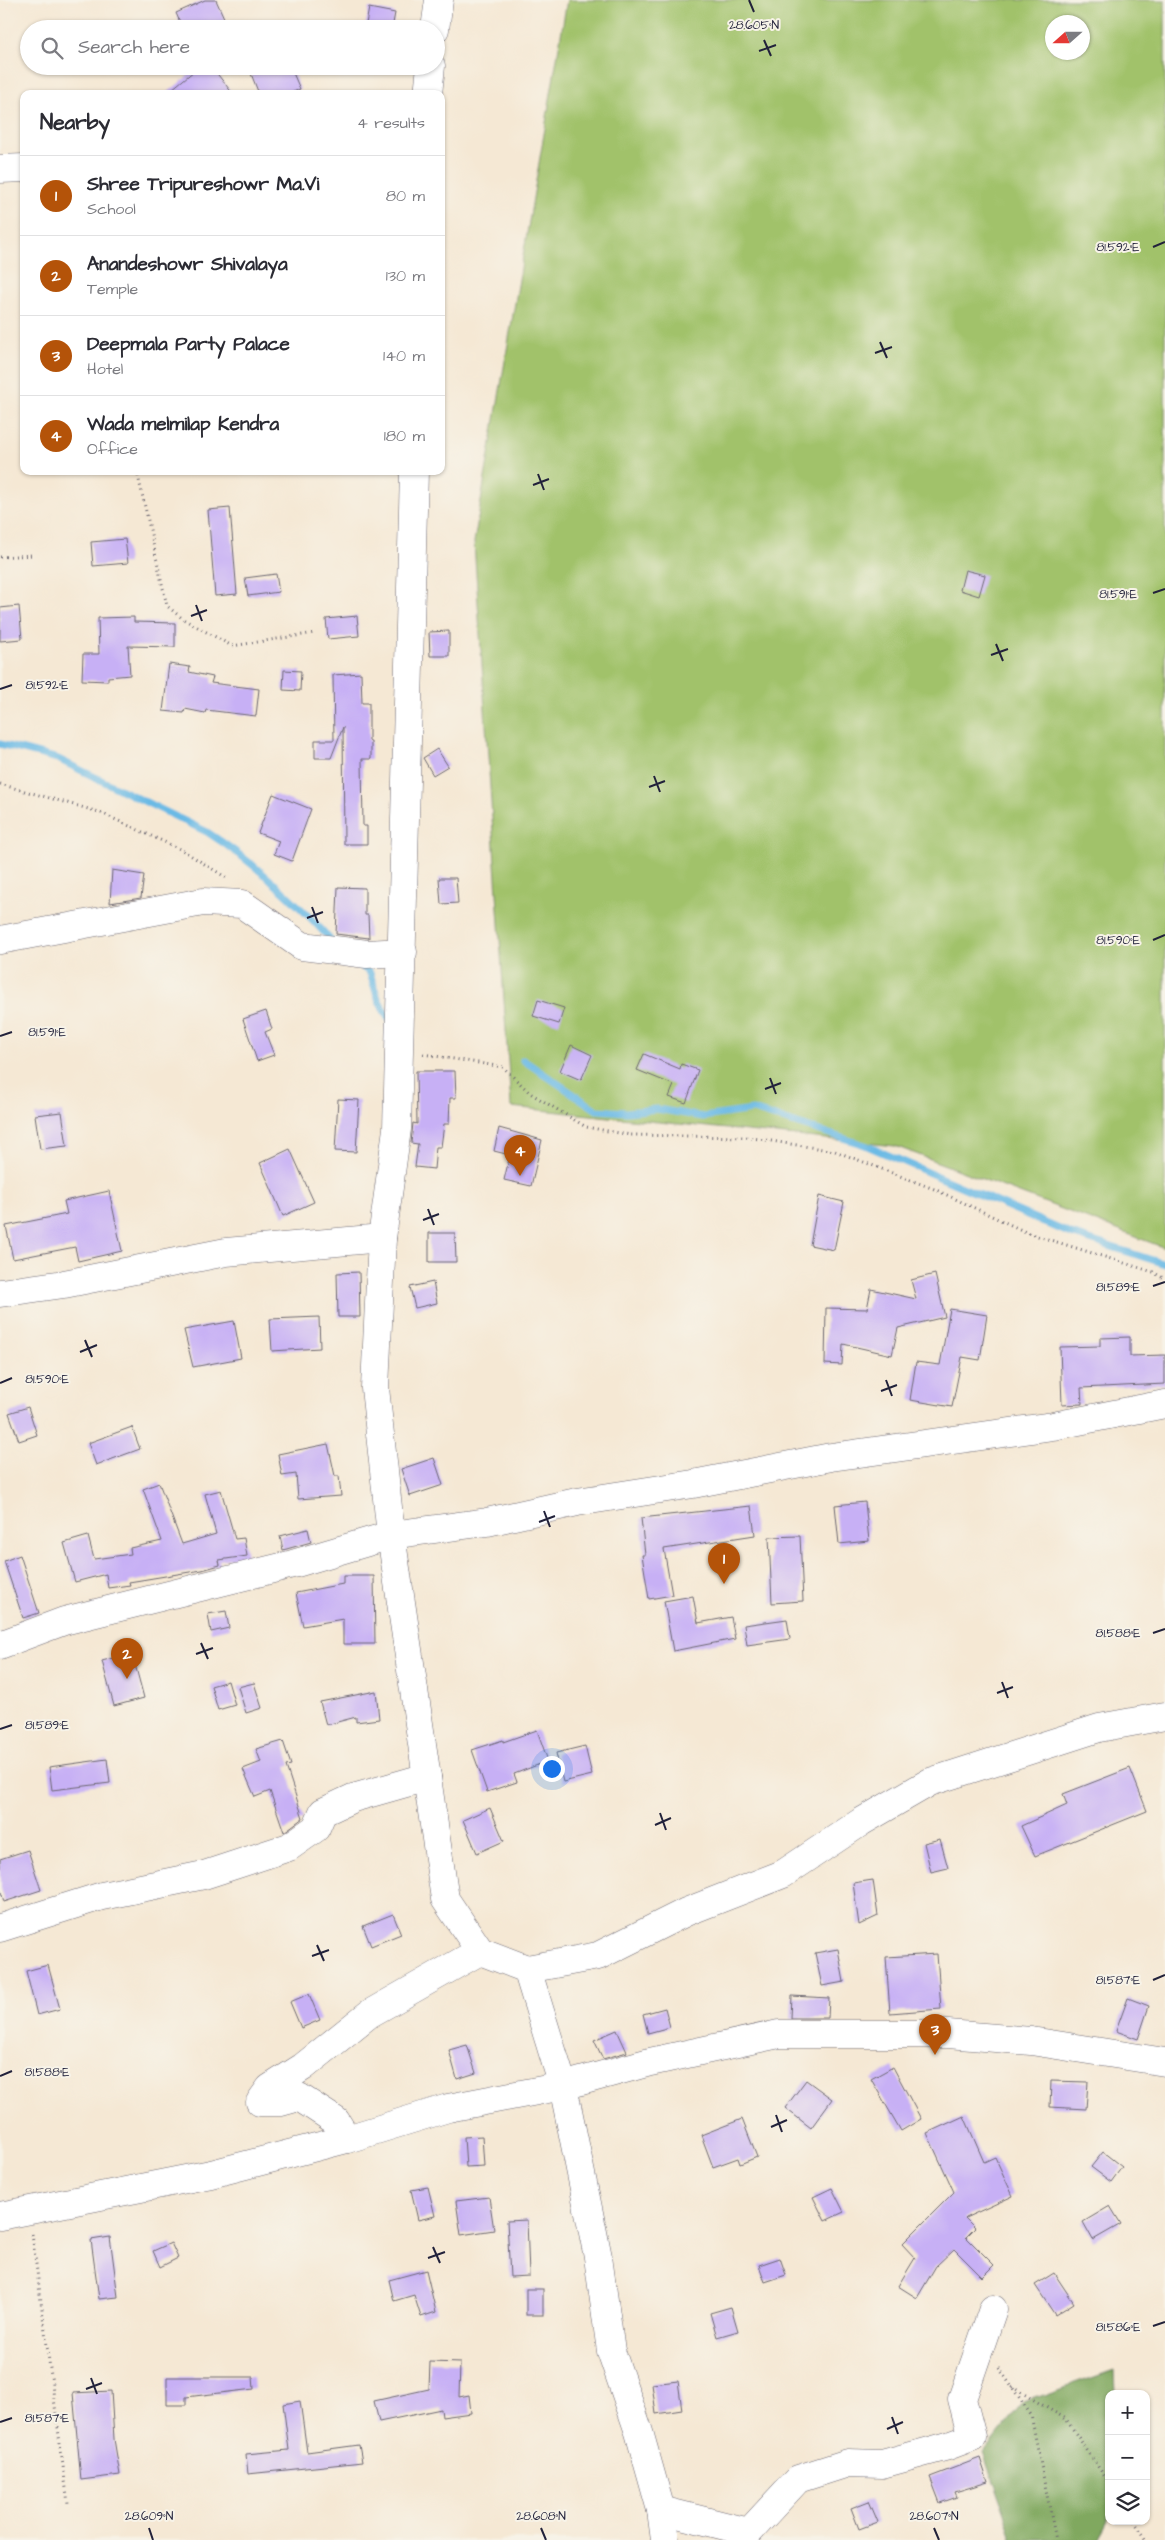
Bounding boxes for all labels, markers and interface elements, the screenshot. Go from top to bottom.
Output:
north arrow [1045,15,1090,60]
text: 28.605°N [729,17,780,34]
search box [20,20,445,75]
icon: search [38,34,66,62]
text: Search here [78,34,190,61]
text: Nearby [40,108,110,137]
text: 4 results [357,112,425,134]
text: Shree Tripureshowr Ma.Vi [87,171,319,198]
text: 1 [55,185,57,207]
text: 80 m [386,185,425,207]
text: School [87,198,136,220]
text: 81.592°E [1097,239,1139,256]
text: Anandeshowr Shivalaya [87,251,288,278]
text: 2 [51,265,61,287]
text: 130 m [386,265,425,287]
text: Temple [87,278,138,300]
text: Deepmala Party Palace [87,331,290,358]
text: 3 [52,345,60,367]
text: 140 m [383,345,425,367]
text: Hotel [87,358,123,380]
text: Wada melmilap Kendra [87,411,279,438]
text: 4 [51,425,61,447]
text: 180 m [384,425,425,447]
text: Office [87,438,138,460]
text: 81.591°E [1099,586,1137,603]
text: 81.592°E [26,677,68,694]
text: 81.590°E [1096,932,1140,949]
text: 81.591°E [28,1024,66,1041]
pin: 4 [504,1135,536,1176]
text: 81.589°E [1096,1279,1140,1296]
text: 81.590°E [25,1371,69,1388]
pin: 1 [708,1543,740,1584]
text: 81.588°E [1096,1625,1140,1642]
pin: 2 [111,1638,143,1679]
text: 81.589°E [25,1717,69,1734]
your location [539,1756,565,1782]
text: 81.587°E [1096,1972,1140,1989]
pin: 3 [919,2014,951,2055]
text: 81.588°E [25,2064,69,2081]
text: 81.586°E [1096,2319,1140,2336]
map controls [1105,2390,1150,2525]
button: + [1105,2390,1150,2435]
text: 81.587°E [25,2410,69,2427]
button: − [1105,2435,1150,2480]
button: layers [1105,2480,1150,2525]
text: 28.609°N [125,2508,174,2525]
text: 28.608°N [516,2508,566,2525]
text: 28.607°N [910,2508,959,2525]

